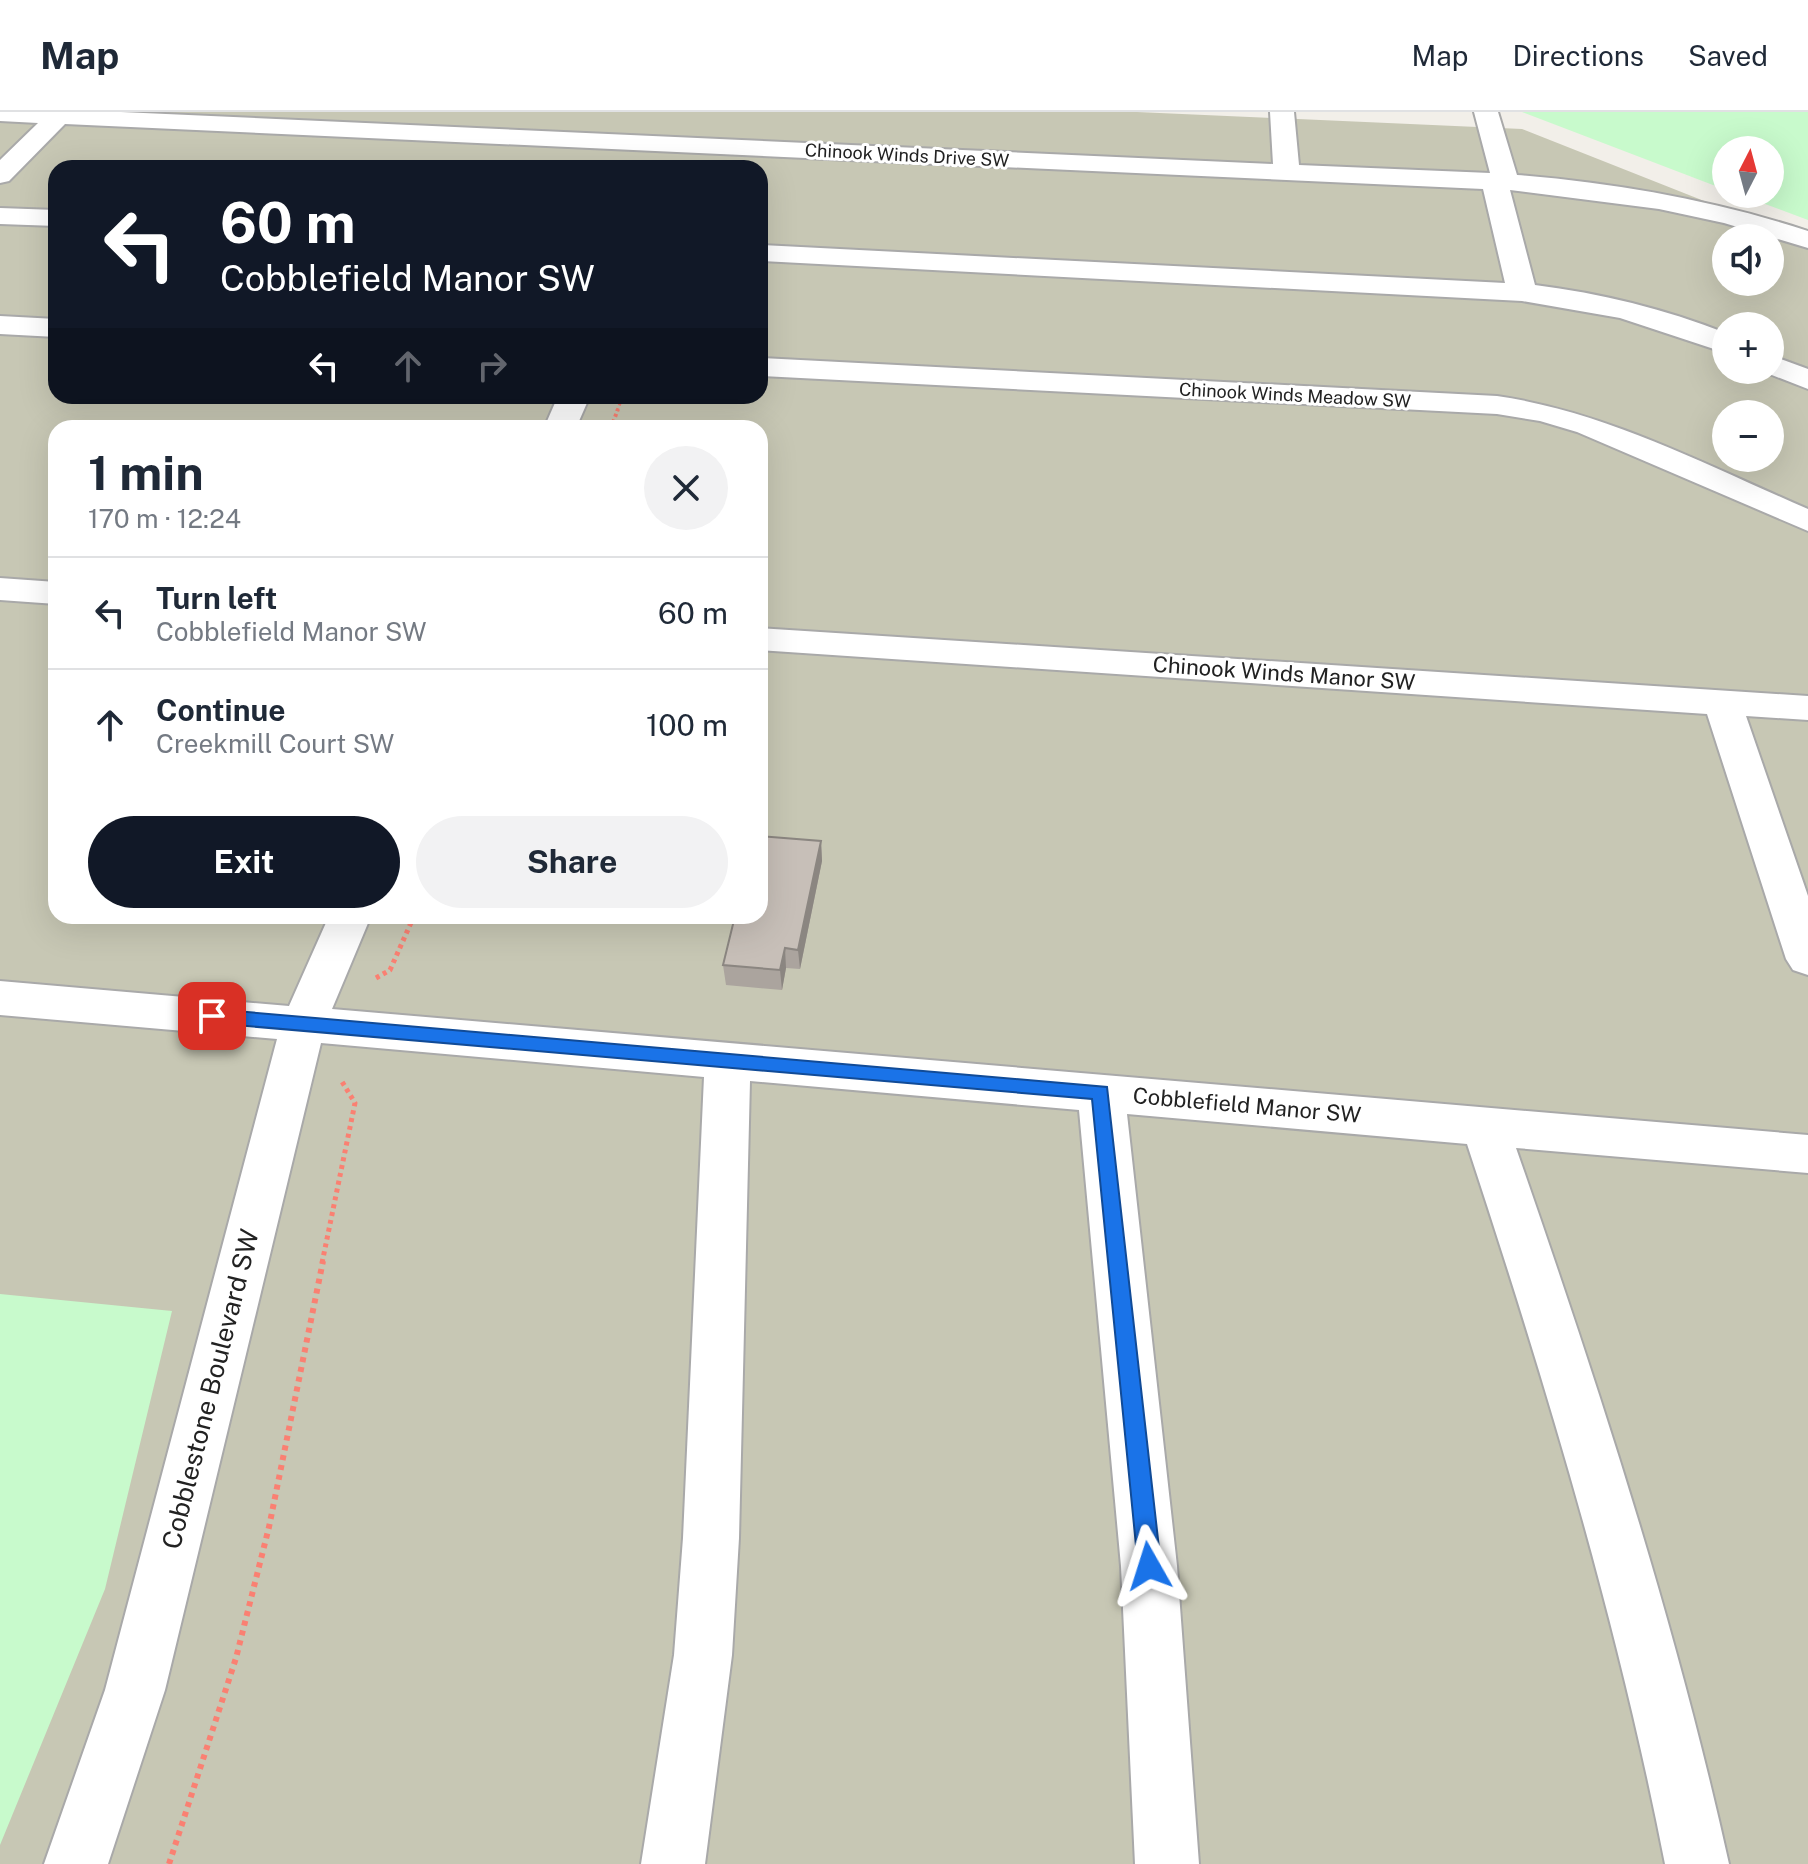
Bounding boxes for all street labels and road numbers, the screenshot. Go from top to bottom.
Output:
street label: Chinook Winds Drive SW [804,139,1010,171]
street label: Chinook Winds Meadow SW [1178,378,1412,412]
street label: Chinook Winds Manor SW [1152,651,1416,695]
street label: Cobblefield Manor SW [1132,1082,1362,1128]
street label: Cobblestone Boulevard SW [155,1226,265,1552]

